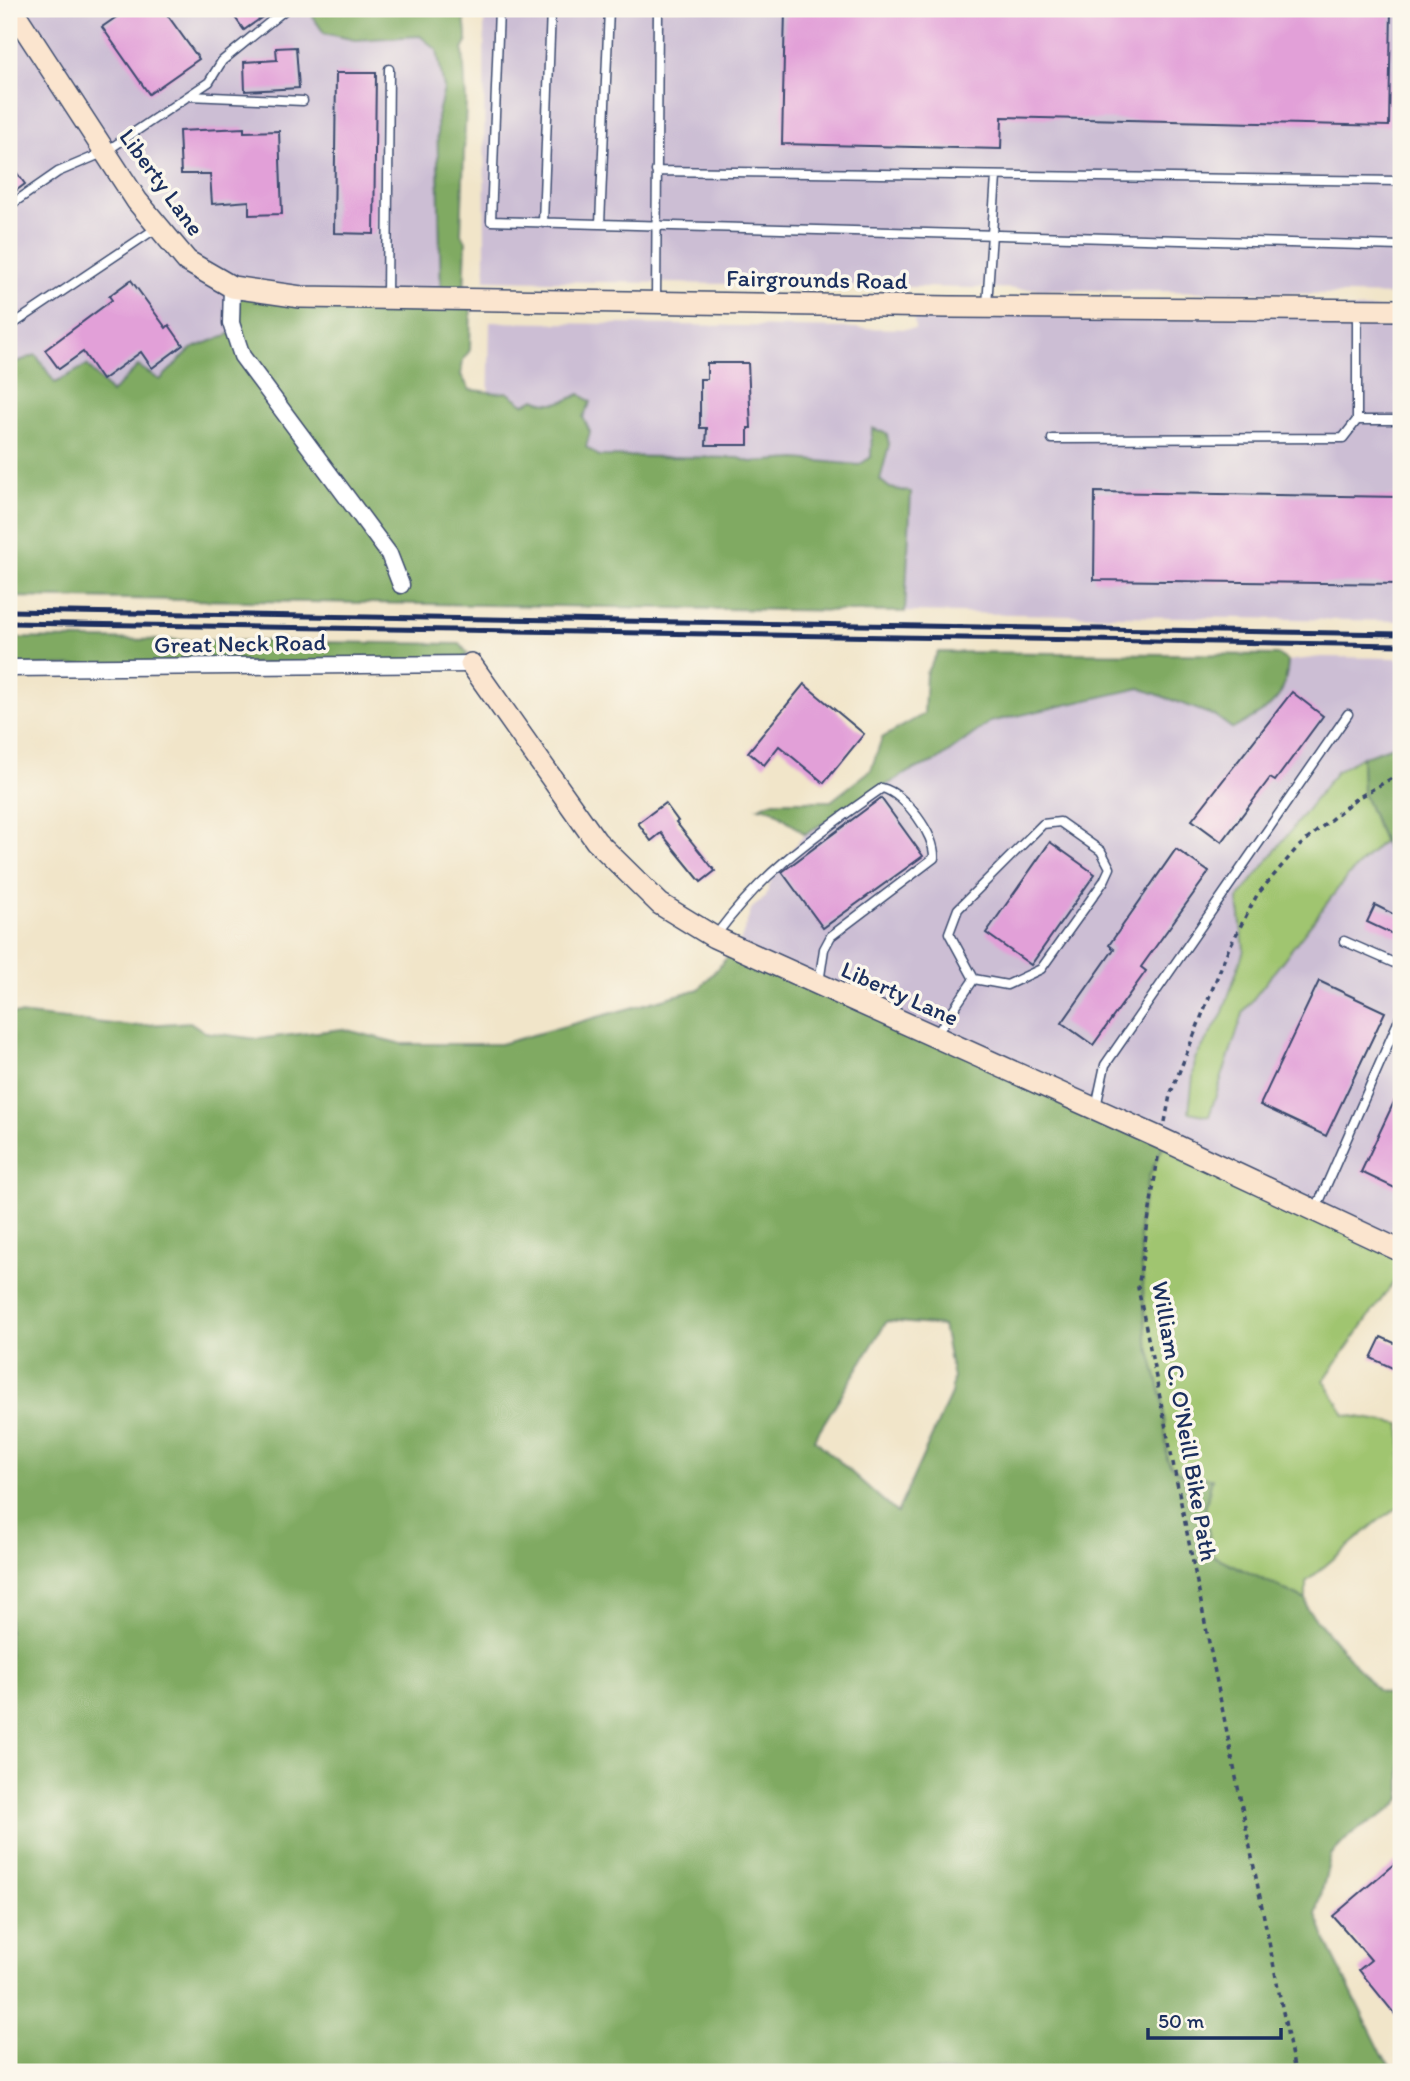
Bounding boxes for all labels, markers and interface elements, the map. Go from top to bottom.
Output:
street label: Liberty Lane [113,123,211,241]
street label: Fairgrounds Road [726,263,908,295]
street label: Great Neck Road [154,627,327,659]
street label: Liberty Lane [837,954,963,1032]
street label: William C. O'Neill Bike Path [1146,1279,1224,1563]
scale bar [1148,1997,1280,2041]
text: 50 m [1158,2008,1205,2033]

